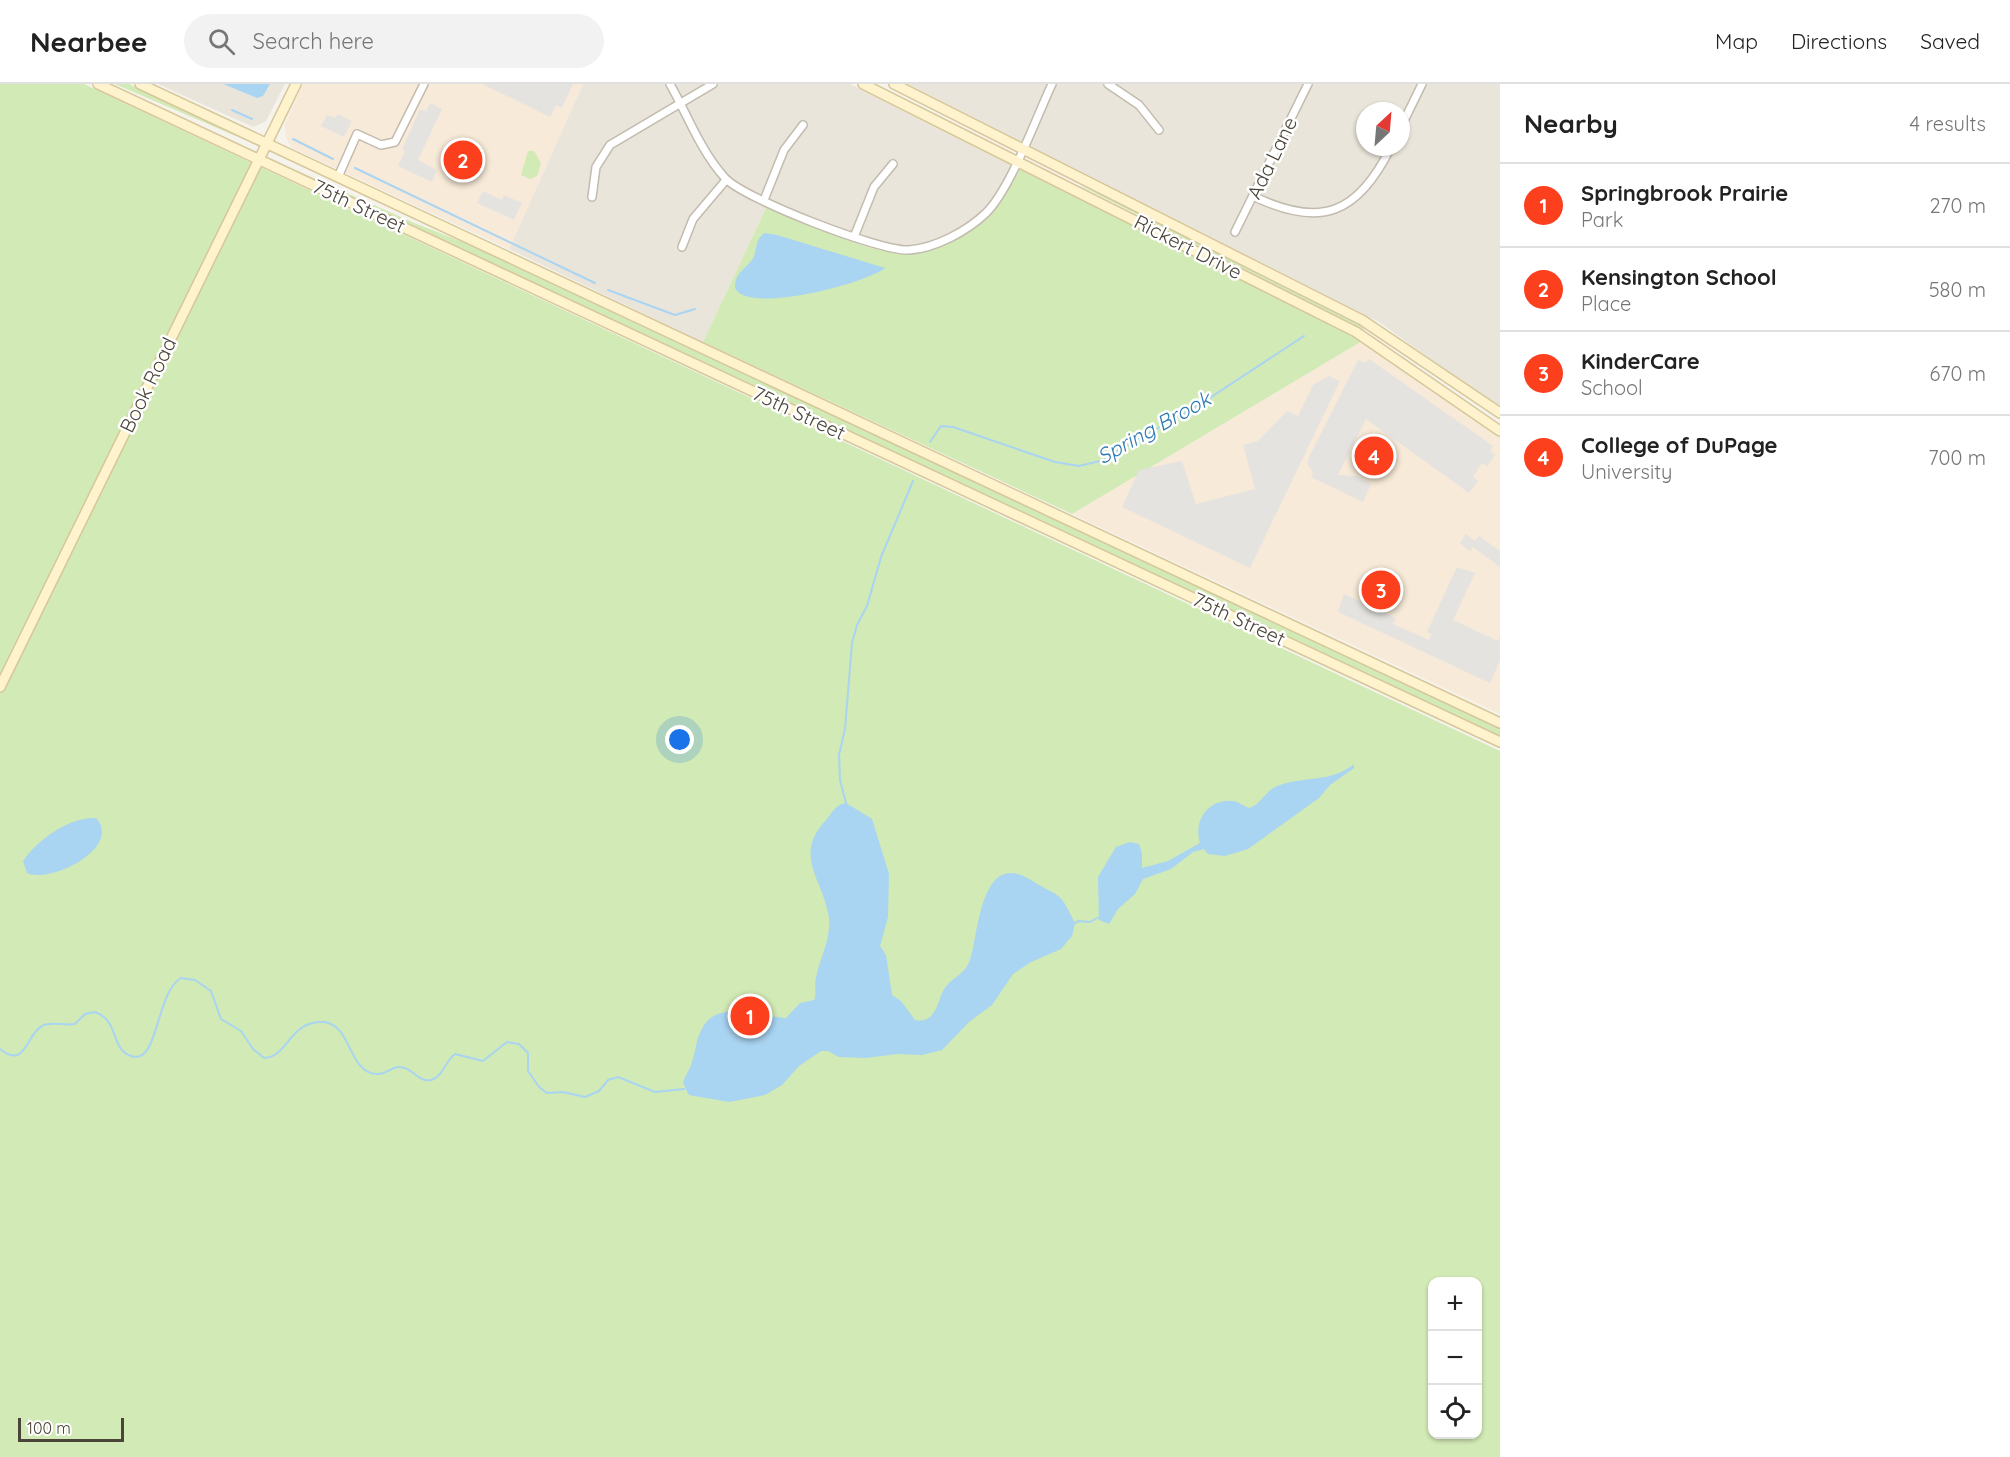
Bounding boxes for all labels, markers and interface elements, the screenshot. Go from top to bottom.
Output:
search box [184,14,604,68]
text: Nearbee [30,24,148,59]
icon: search [205,25,238,58]
text: Search here [253,27,374,55]
text: Map [1715,28,1758,54]
text: Directions [1791,28,1887,54]
text: Saved [1920,28,1980,54]
north arrow [1356,102,1410,156]
text: Nearby [1524,107,1618,140]
text: 4 results [1910,111,1986,136]
street label: Ada Lane [1241,113,1302,203]
pin: 2 [444,138,482,182]
street label: 75th Street [309,173,410,238]
text: Springbrook Prairie [1581,179,1788,207]
text: 1 [1540,193,1547,218]
text: 270 m [1929,193,1986,218]
text: Park [1581,207,1623,232]
street label: Rickert Drive [1130,209,1246,284]
text: Kensington School [1581,263,1777,291]
text: 2 [1538,277,1549,302]
text: 580 m [1929,277,1986,302]
text: Place [1581,291,1631,316]
street label: Book Road [114,333,181,437]
text: KinderCare [1581,347,1700,375]
text: 3 [1538,361,1549,386]
text: 670 m [1929,361,1986,386]
text: School [1581,375,1643,400]
street label: 75th Street [749,380,850,445]
water label: Spring Brook [1092,384,1216,469]
text: College of DuPage [1581,431,1777,459]
pin: 4 [1354,434,1394,478]
text: 4 [1538,445,1549,470]
text: 700 m [1928,445,1986,470]
text: University [1581,459,1672,484]
pin: 3 [1362,568,1400,612]
street label: 75th Street [1189,586,1290,651]
your location [665,725,694,754]
pin: 1 [730,994,770,1038]
map controls [1428,1277,1482,1439]
button: + [1428,1277,1482,1331]
button: − [1428,1331,1482,1385]
button: locate [1428,1385,1482,1439]
scale bar [18,1415,124,1442]
text: 100 m [27,1418,71,1438]

